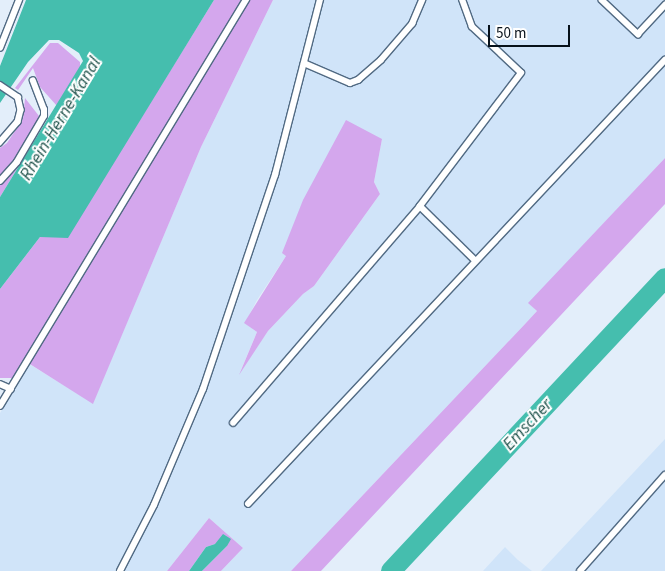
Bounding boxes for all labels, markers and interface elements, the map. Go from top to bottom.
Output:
scale bar [490,15,572,47]
text: 50 m [496,23,526,44]
water label: Rhein-Herne-Kanal [16,53,106,185]
water label: Emscher [499,395,557,455]

